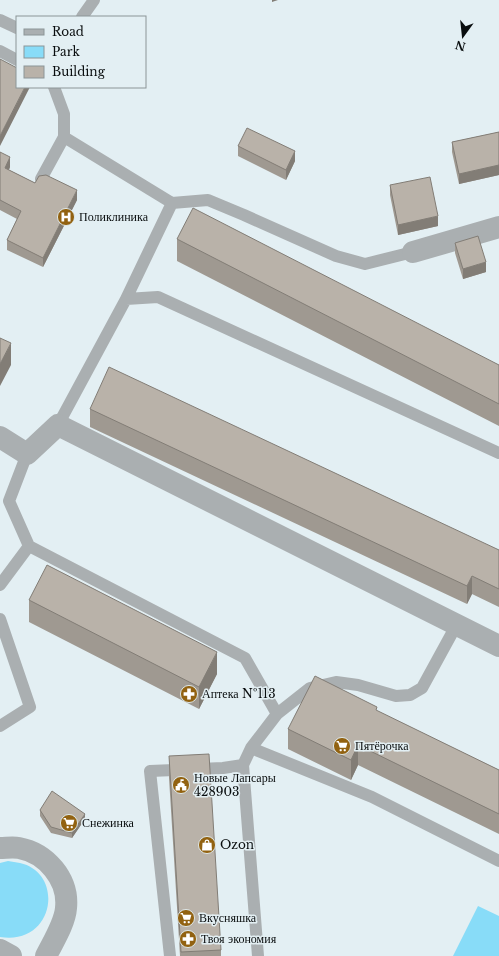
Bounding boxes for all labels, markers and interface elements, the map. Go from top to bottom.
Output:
legend [16,16,146,88]
north arrow [443,16,483,56]
text: Road [52,24,84,39]
text: N [453,37,467,54]
text: Park [52,44,80,59]
text: Building [52,64,106,79]
hospital icon: Поликлиника [56,207,76,227]
place label: Поликлиника [79,209,149,224]
pharmacy icon: Аптека №113 [179,684,199,704]
place label: Аптека №113 [202,686,276,701]
supermarket icon: Пятёрочка [332,736,352,756]
place label: Пятёрочка [355,738,409,753]
place label: Новые Лапсары 428903 [194,770,276,799]
public building icon: Новые Лапсары 428903 [171,775,191,795]
supermarket icon: Снежинка [59,813,79,833]
place label: Снежинка [82,815,135,830]
shop icon: Ozon [197,835,217,855]
place label: Ozon [220,837,254,852]
supermarket icon: Вкусняшка [176,908,196,928]
place label: Вкусняшка [199,910,257,925]
pharmacy icon: Твоя экономия [178,929,198,949]
place label: Твоя экономия [201,931,277,946]

